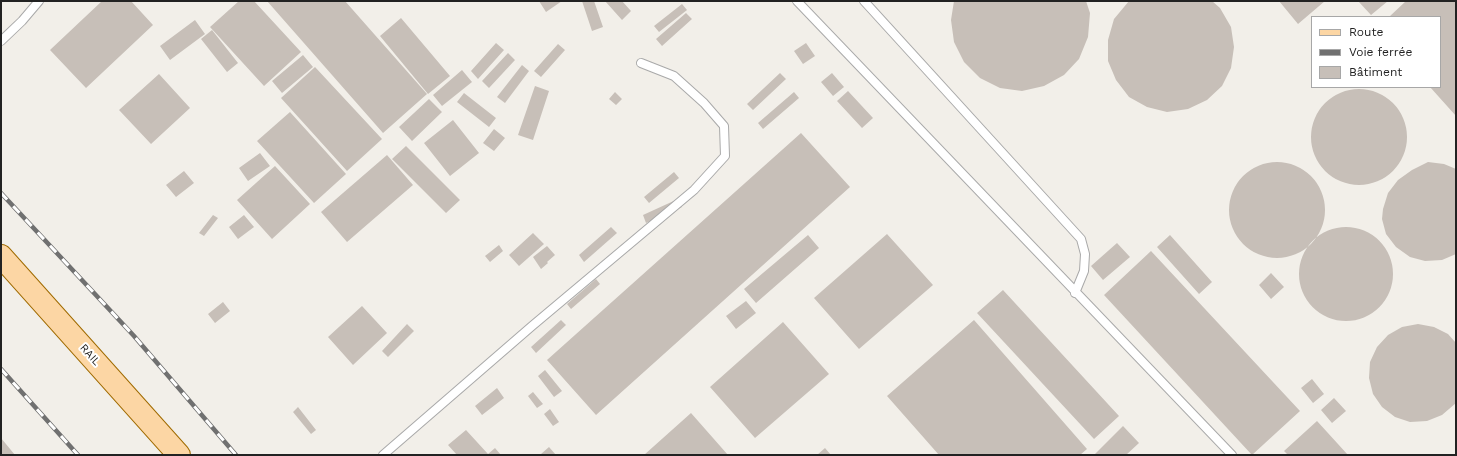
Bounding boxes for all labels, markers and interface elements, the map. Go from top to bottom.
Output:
legend [1311,16,1441,88]
text: Route [1349,25,1383,39]
text: Voie ferrée [1349,45,1412,59]
text: Bâtiment [1349,65,1402,79]
street label: RAIL [77,342,103,368]

